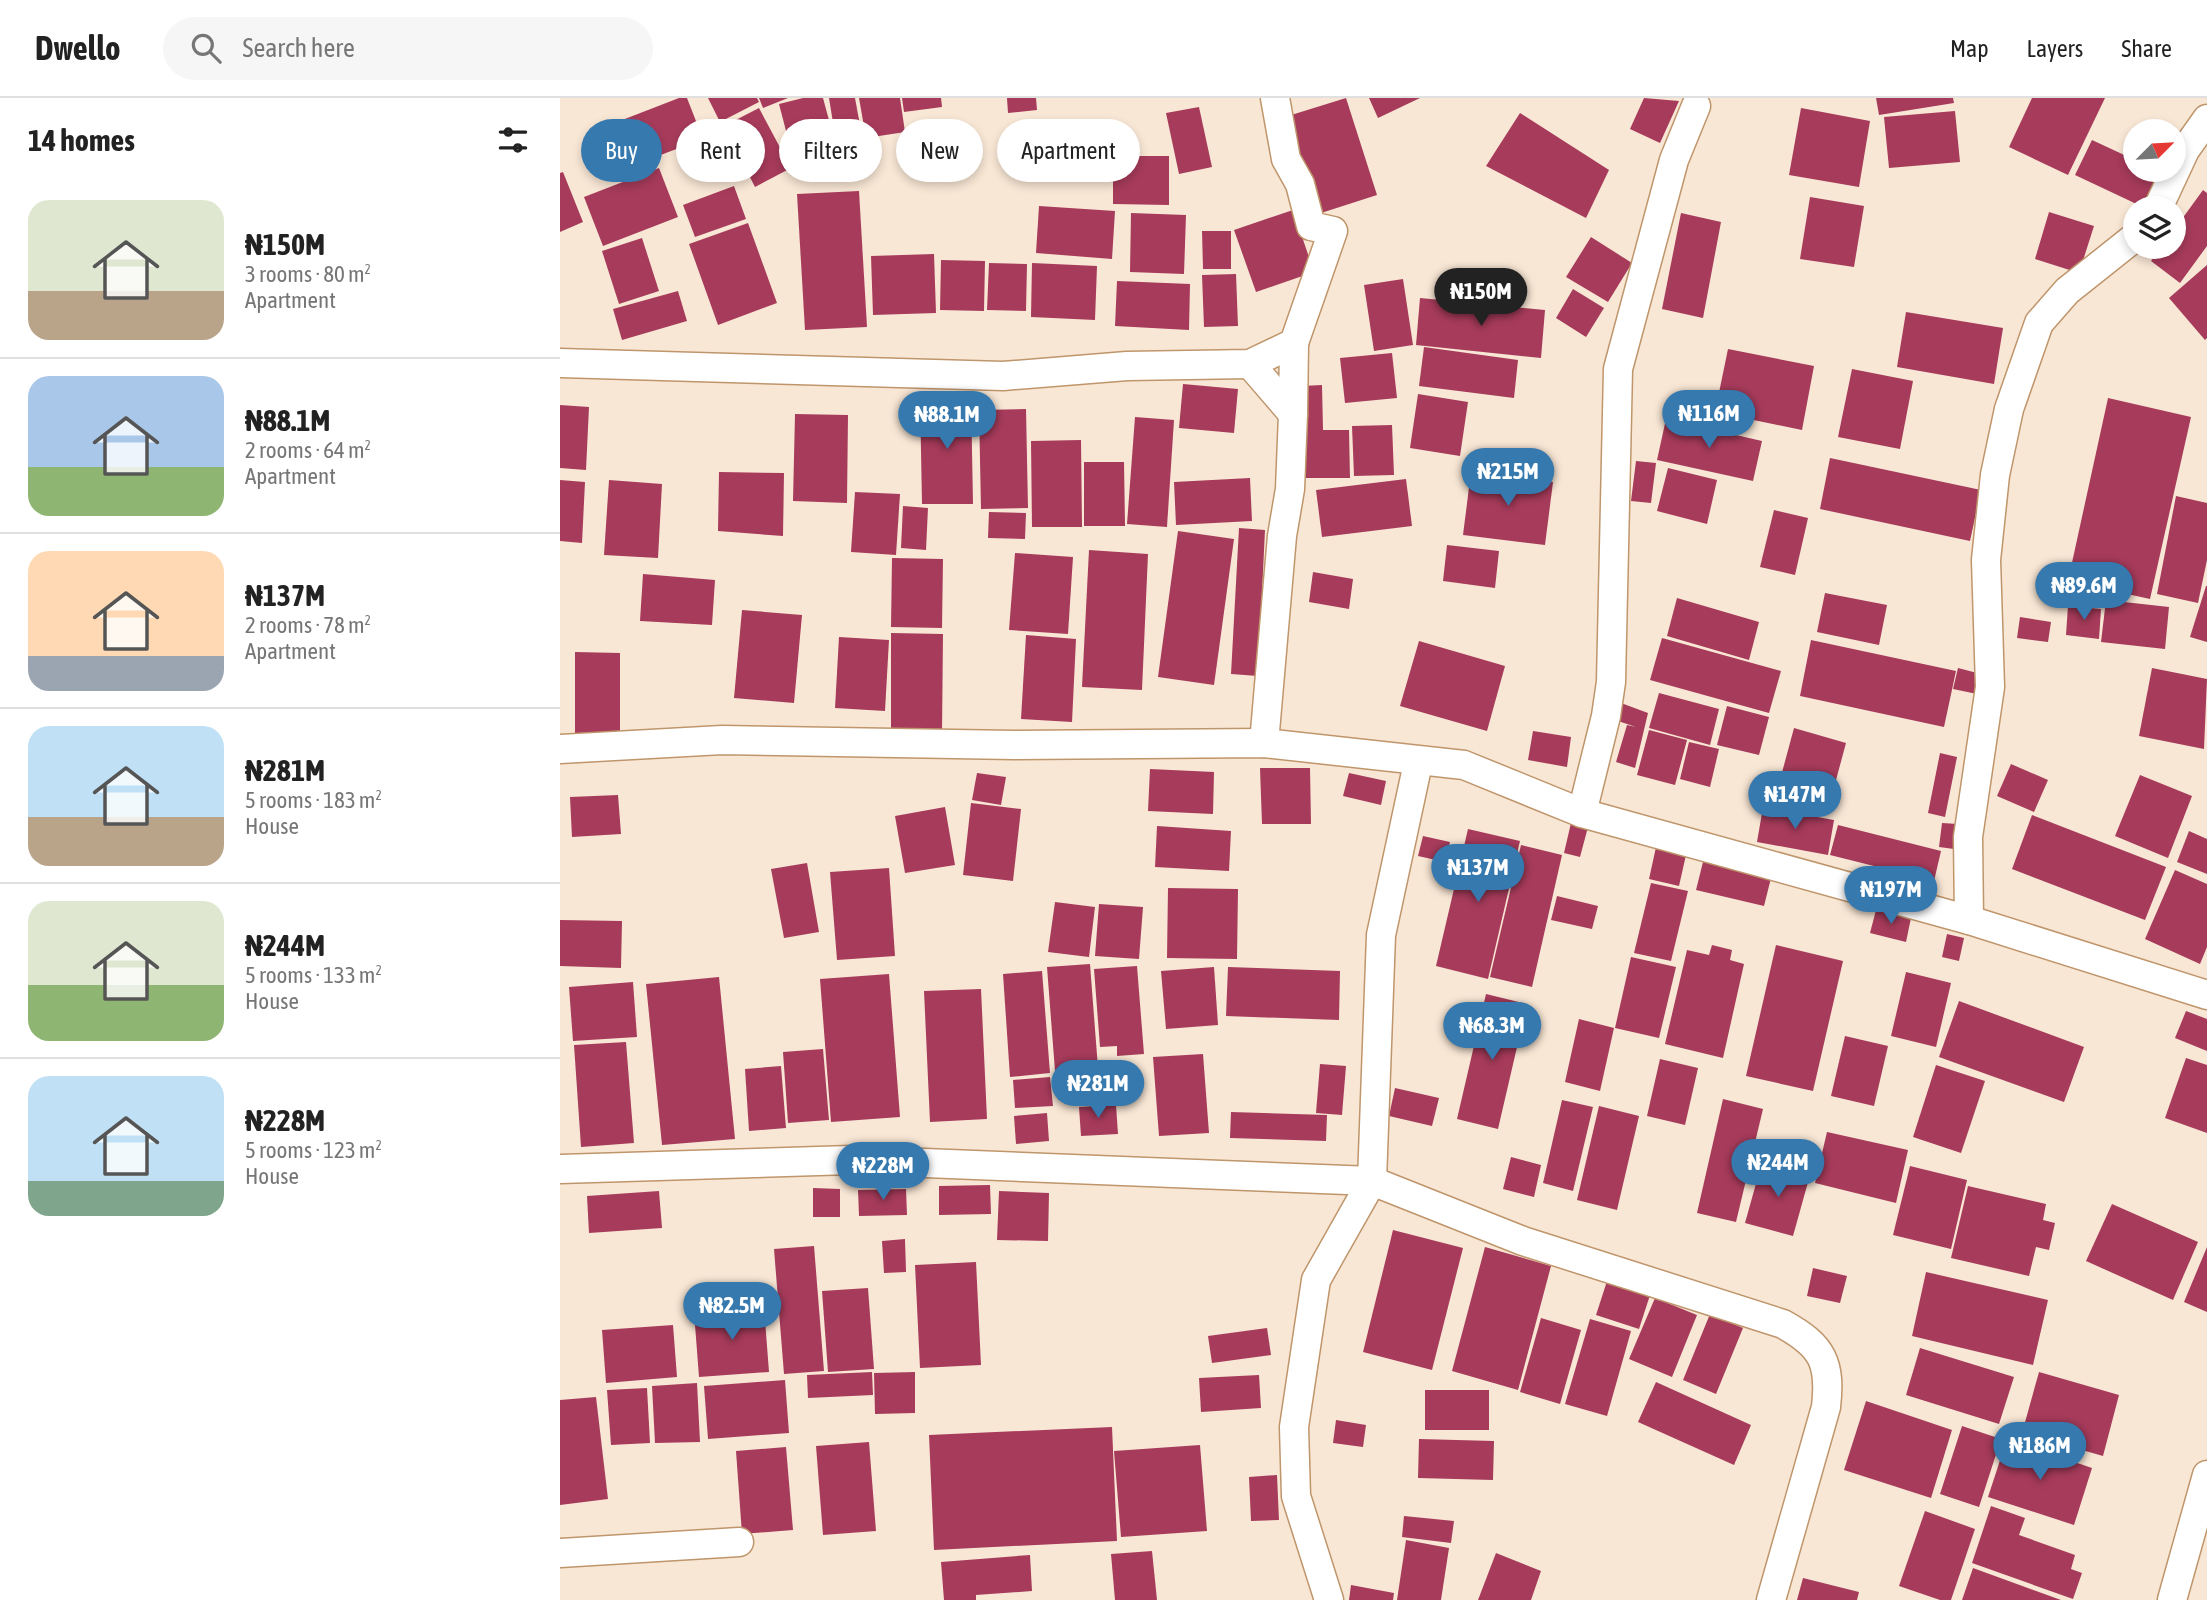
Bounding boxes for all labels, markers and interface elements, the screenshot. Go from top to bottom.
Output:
search box [163,17,653,80]
text: Dwello [35,29,121,67]
icon: search [187,29,225,67]
text: Search here [243,33,355,63]
text: Map [1950,35,1989,62]
text: Layers [2027,35,2083,62]
text: Share [2121,35,2172,62]
chip: Buy [581,119,662,182]
chip: Rent [676,119,765,182]
chip: Filters [779,119,882,182]
chip: New [896,119,983,182]
chip: Apartment [997,119,1140,182]
north arrow [2123,119,2186,182]
map controls [2123,119,2186,259]
icon: filters [494,121,532,159]
text: 14 homes [28,123,135,157]
button: layers [2123,196,2186,259]
text: ₦150M [245,227,325,261]
icon: home [84,228,168,312]
text: 3 rooms · 80 m² [245,261,371,287]
pin: ₦150M [1432,268,1530,328]
text: ₦150M [1450,278,1512,304]
text: Apartment [245,287,336,313]
pin: ₦116M [1660,390,1758,450]
pin: ₦88.1M [890,392,1004,451]
text: ₦116M [1678,400,1740,426]
text: ₦88.1M [914,401,980,427]
text: ₦88.1M [245,403,330,437]
icon: home [84,404,168,488]
text: 2 rooms · 64 m² [245,437,371,463]
pin: ₦215M [1459,448,1557,508]
text: ₦215M [1477,458,1539,484]
text: Apartment [245,463,336,489]
pin: ₦89.6M [2027,562,2141,622]
text: ₦89.6M [2051,572,2117,598]
text: ₦137M [245,578,325,612]
icon: home [84,579,168,663]
text: 2 rooms · 78 m² [245,612,371,638]
text: Apartment [245,638,336,664]
text: ₦281M [245,753,325,787]
icon: home [84,754,168,838]
pin: ₦147M [1746,772,1844,831]
text: ₦147M [1764,781,1826,807]
text: 5 rooms · 183 m² [245,787,382,813]
text: House [245,813,299,839]
pin: ₦137M [1429,844,1527,904]
text: ₦137M [1447,854,1509,880]
pin: ₦197M [1842,866,1940,926]
text: ₦197M [1860,876,1922,902]
text: ₦244M [245,928,325,962]
icon: home [84,929,168,1013]
text: 5 rooms · 133 m² [245,962,382,988]
text: House [245,988,299,1014]
pin: ₦68.3M [1435,1002,1549,1062]
text: ₦68.3M [1459,1012,1525,1038]
pin: ₦281M [1049,1060,1147,1120]
text: ₦281M [1067,1070,1129,1096]
text: ₦228M [245,1103,325,1137]
icon: home [84,1104,168,1188]
text: 5 rooms · 123 m² [245,1137,382,1163]
pin: ₦244M [1729,1140,1827,1199]
pin: ₦228M [834,1142,932,1202]
text: ₦244M [1747,1149,1809,1175]
text: ₦228M [852,1152,914,1178]
text: House [245,1163,299,1189]
pin: ₦82.5M [675,1282,789,1342]
text: ₦82.5M [699,1292,765,1318]
pin: ₦186M [1991,1422,2089,1482]
text: ₦186M [2009,1432,2071,1458]

